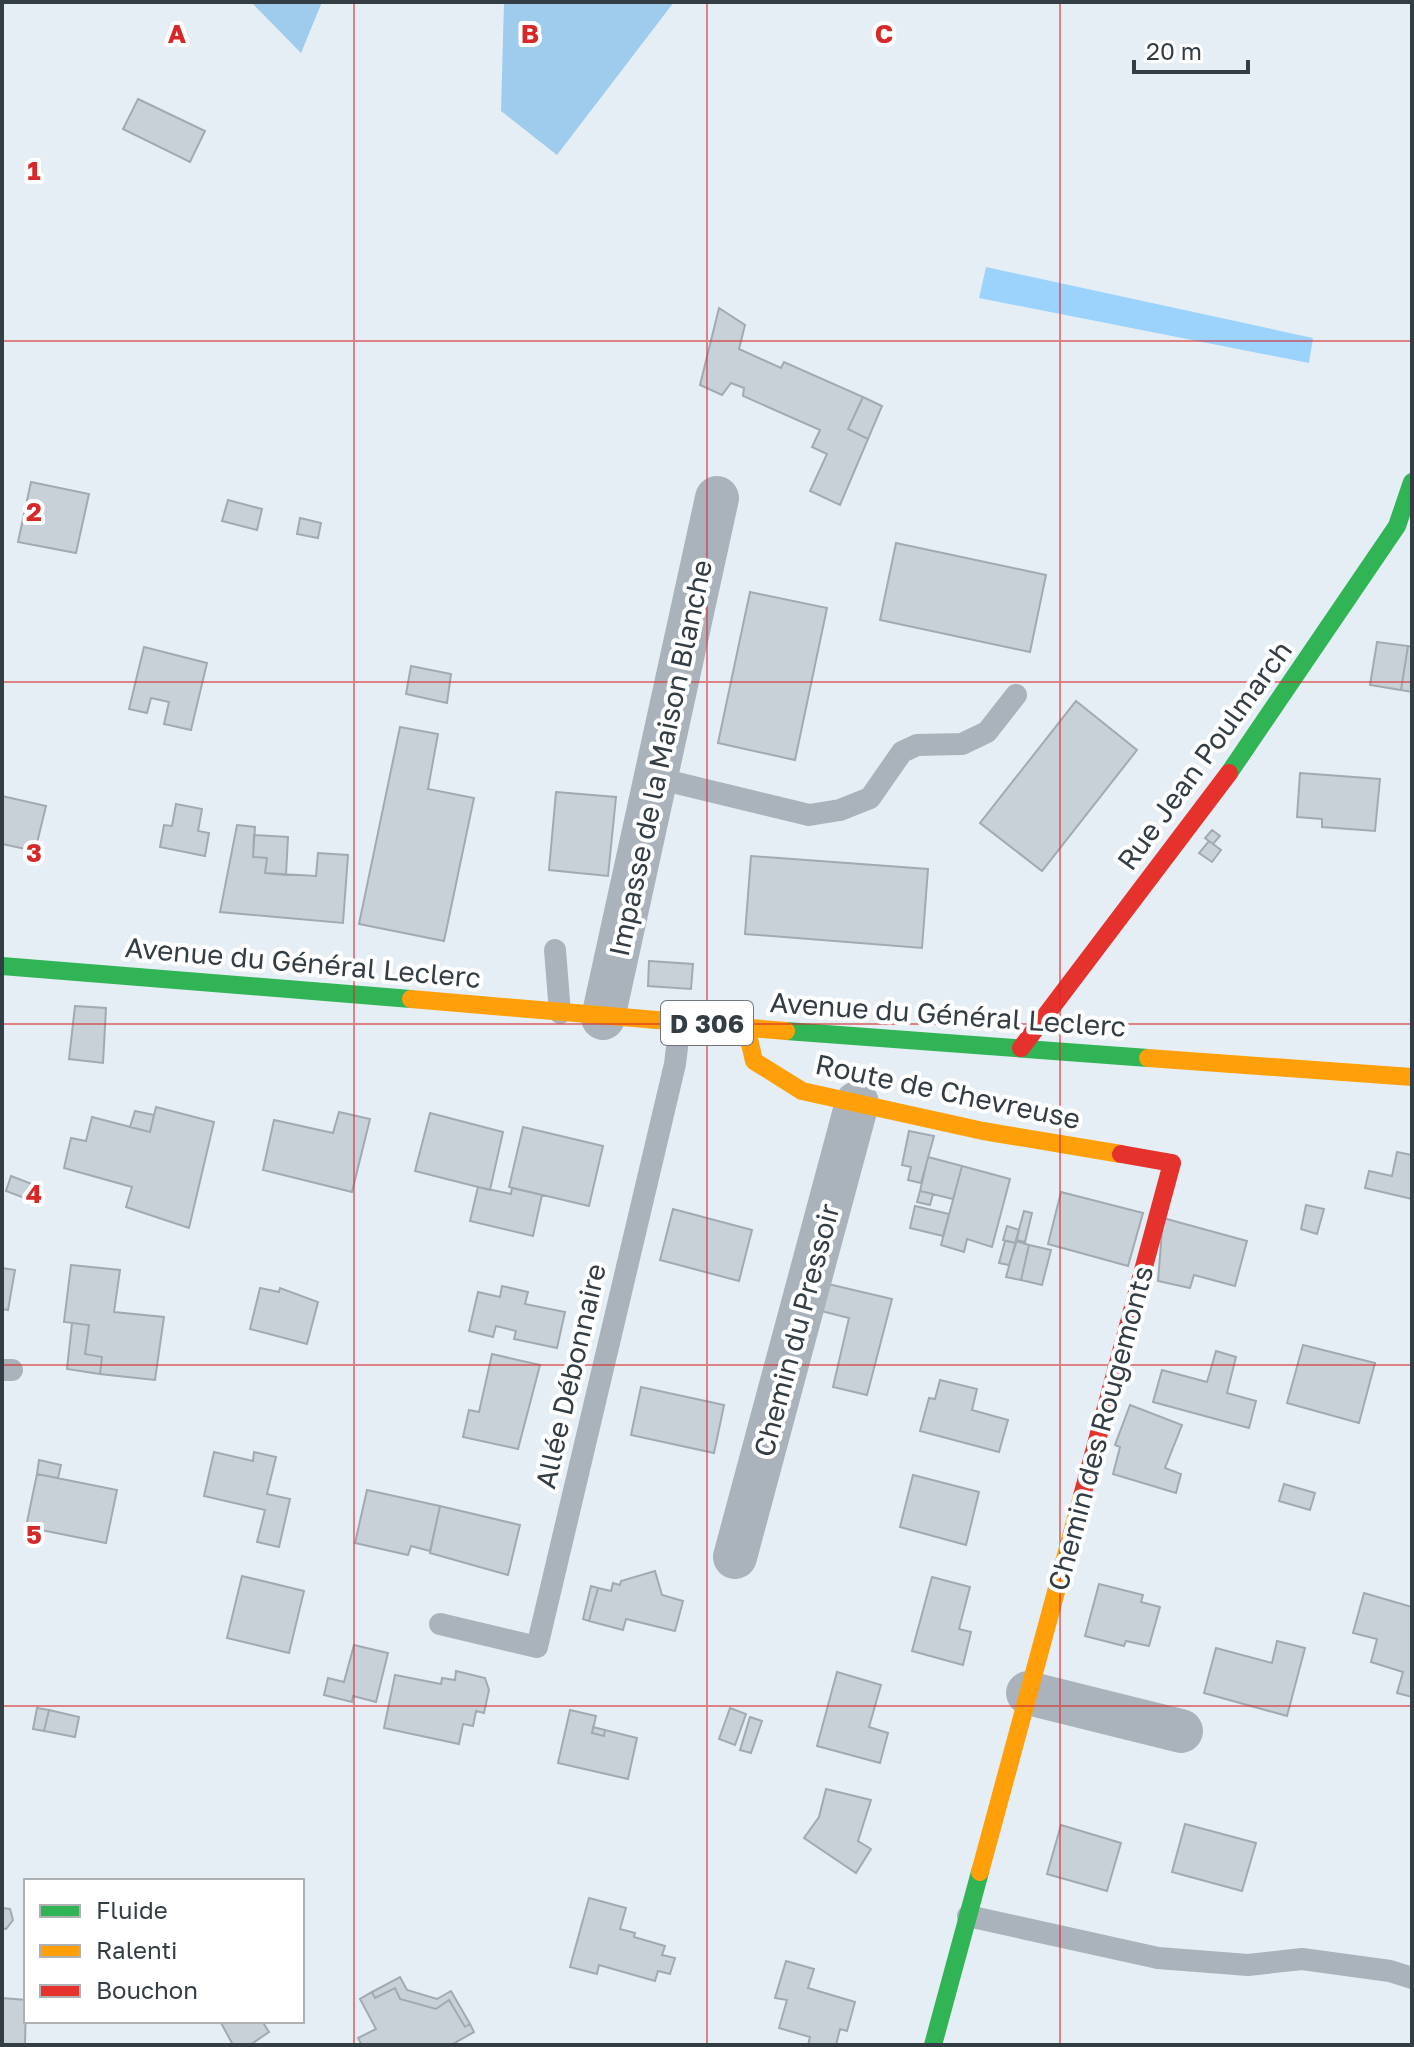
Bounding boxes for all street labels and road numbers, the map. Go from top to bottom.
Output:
street label: Impasse de la Maison Blanche [602,557,718,959]
street label: Rue Jean Poulmarch [1110,634,1298,876]
street label: Avenue du Général Leclerc [124,930,482,994]
street label: Avenue du Général Leclerc [769,985,1127,1043]
road number: D 306 [661,1001,753,1045]
street label: Route de Chevreuse [813,1047,1083,1135]
street label: Chemin du Pressoir [746,1200,846,1460]
street label: Allée Débonnaire [528,1260,612,1492]
street label: Chemin des Rougemonts [1041,1262,1159,1594]

